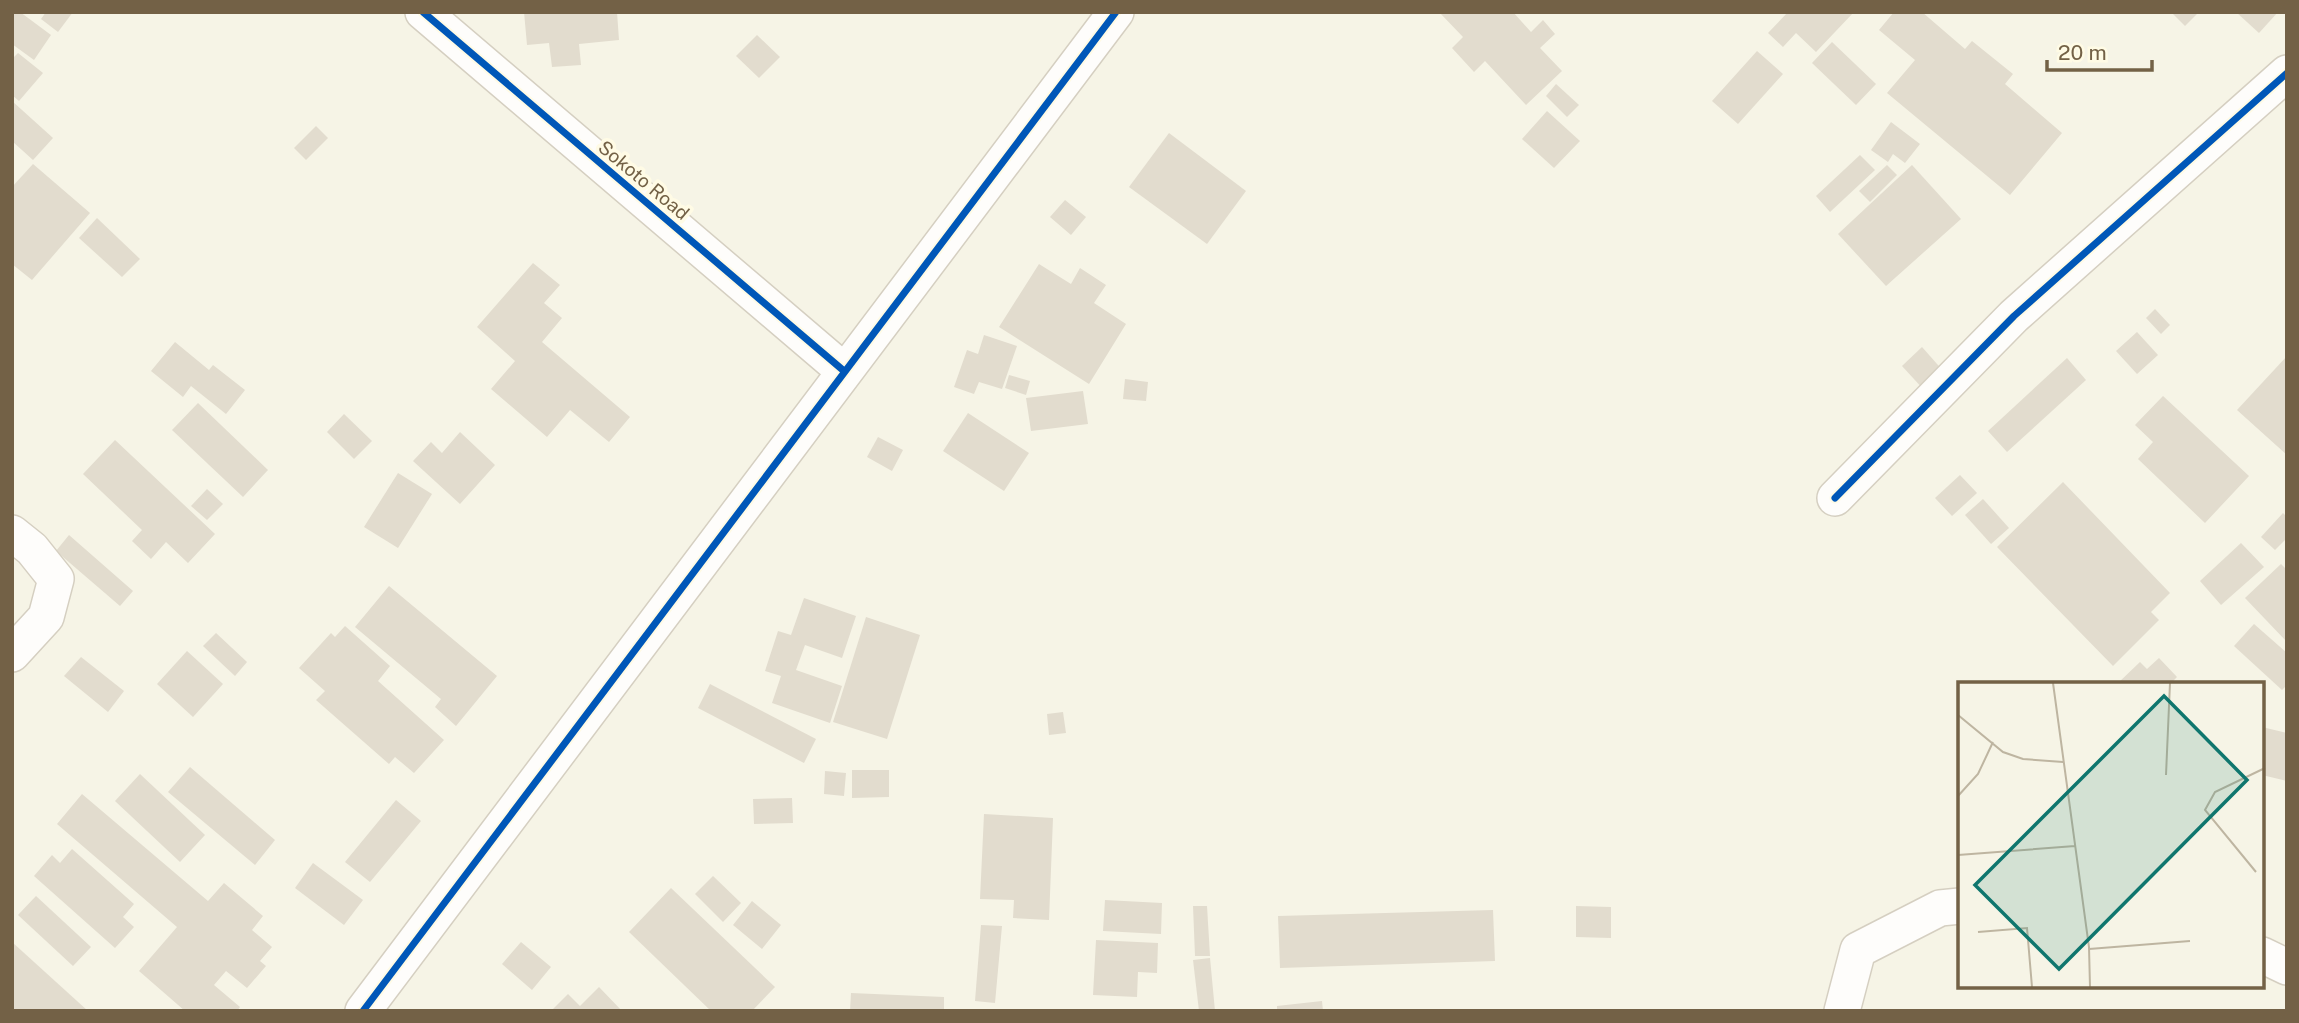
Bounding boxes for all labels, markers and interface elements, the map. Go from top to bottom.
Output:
scale bar [2047,28,2152,72]
text: 20 m [2058,40,2107,65]
street label: Sokoto Road [594,136,694,224]
inset map [1958,682,2264,988]

